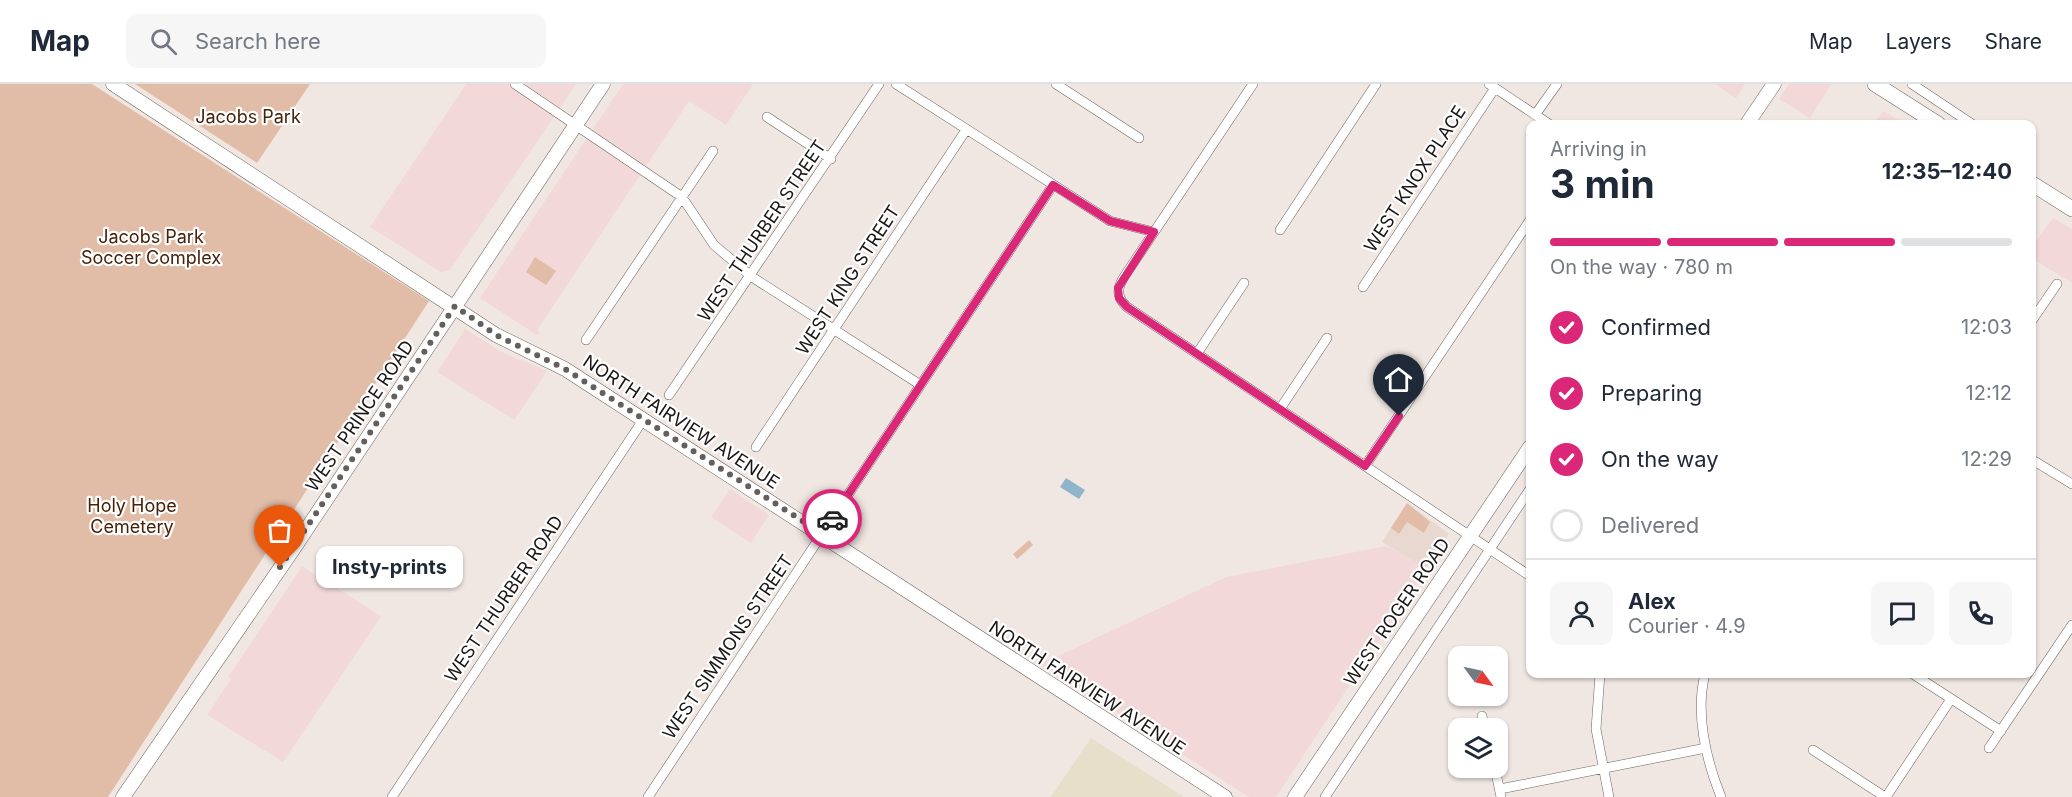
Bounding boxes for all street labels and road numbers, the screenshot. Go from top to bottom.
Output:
street label: WEST KNOX PLACE [1359,102,1470,256]
street label: WEST THURBER STREET [693,136,830,325]
street label: WEST KING STREET [791,201,904,358]
street label: WEST PRINCE ROAD [301,336,418,495]
street label: NORTH FAIRVIEW AVENUE [579,350,783,493]
street label: WEST THURBER ROAD [440,512,567,686]
street label: WEST ROGER ROAD [1339,534,1454,689]
street label: WEST SIMMONS STREET [658,551,797,743]
street label: NORTH FAIRVIEW AVENUE [985,616,1189,759]

